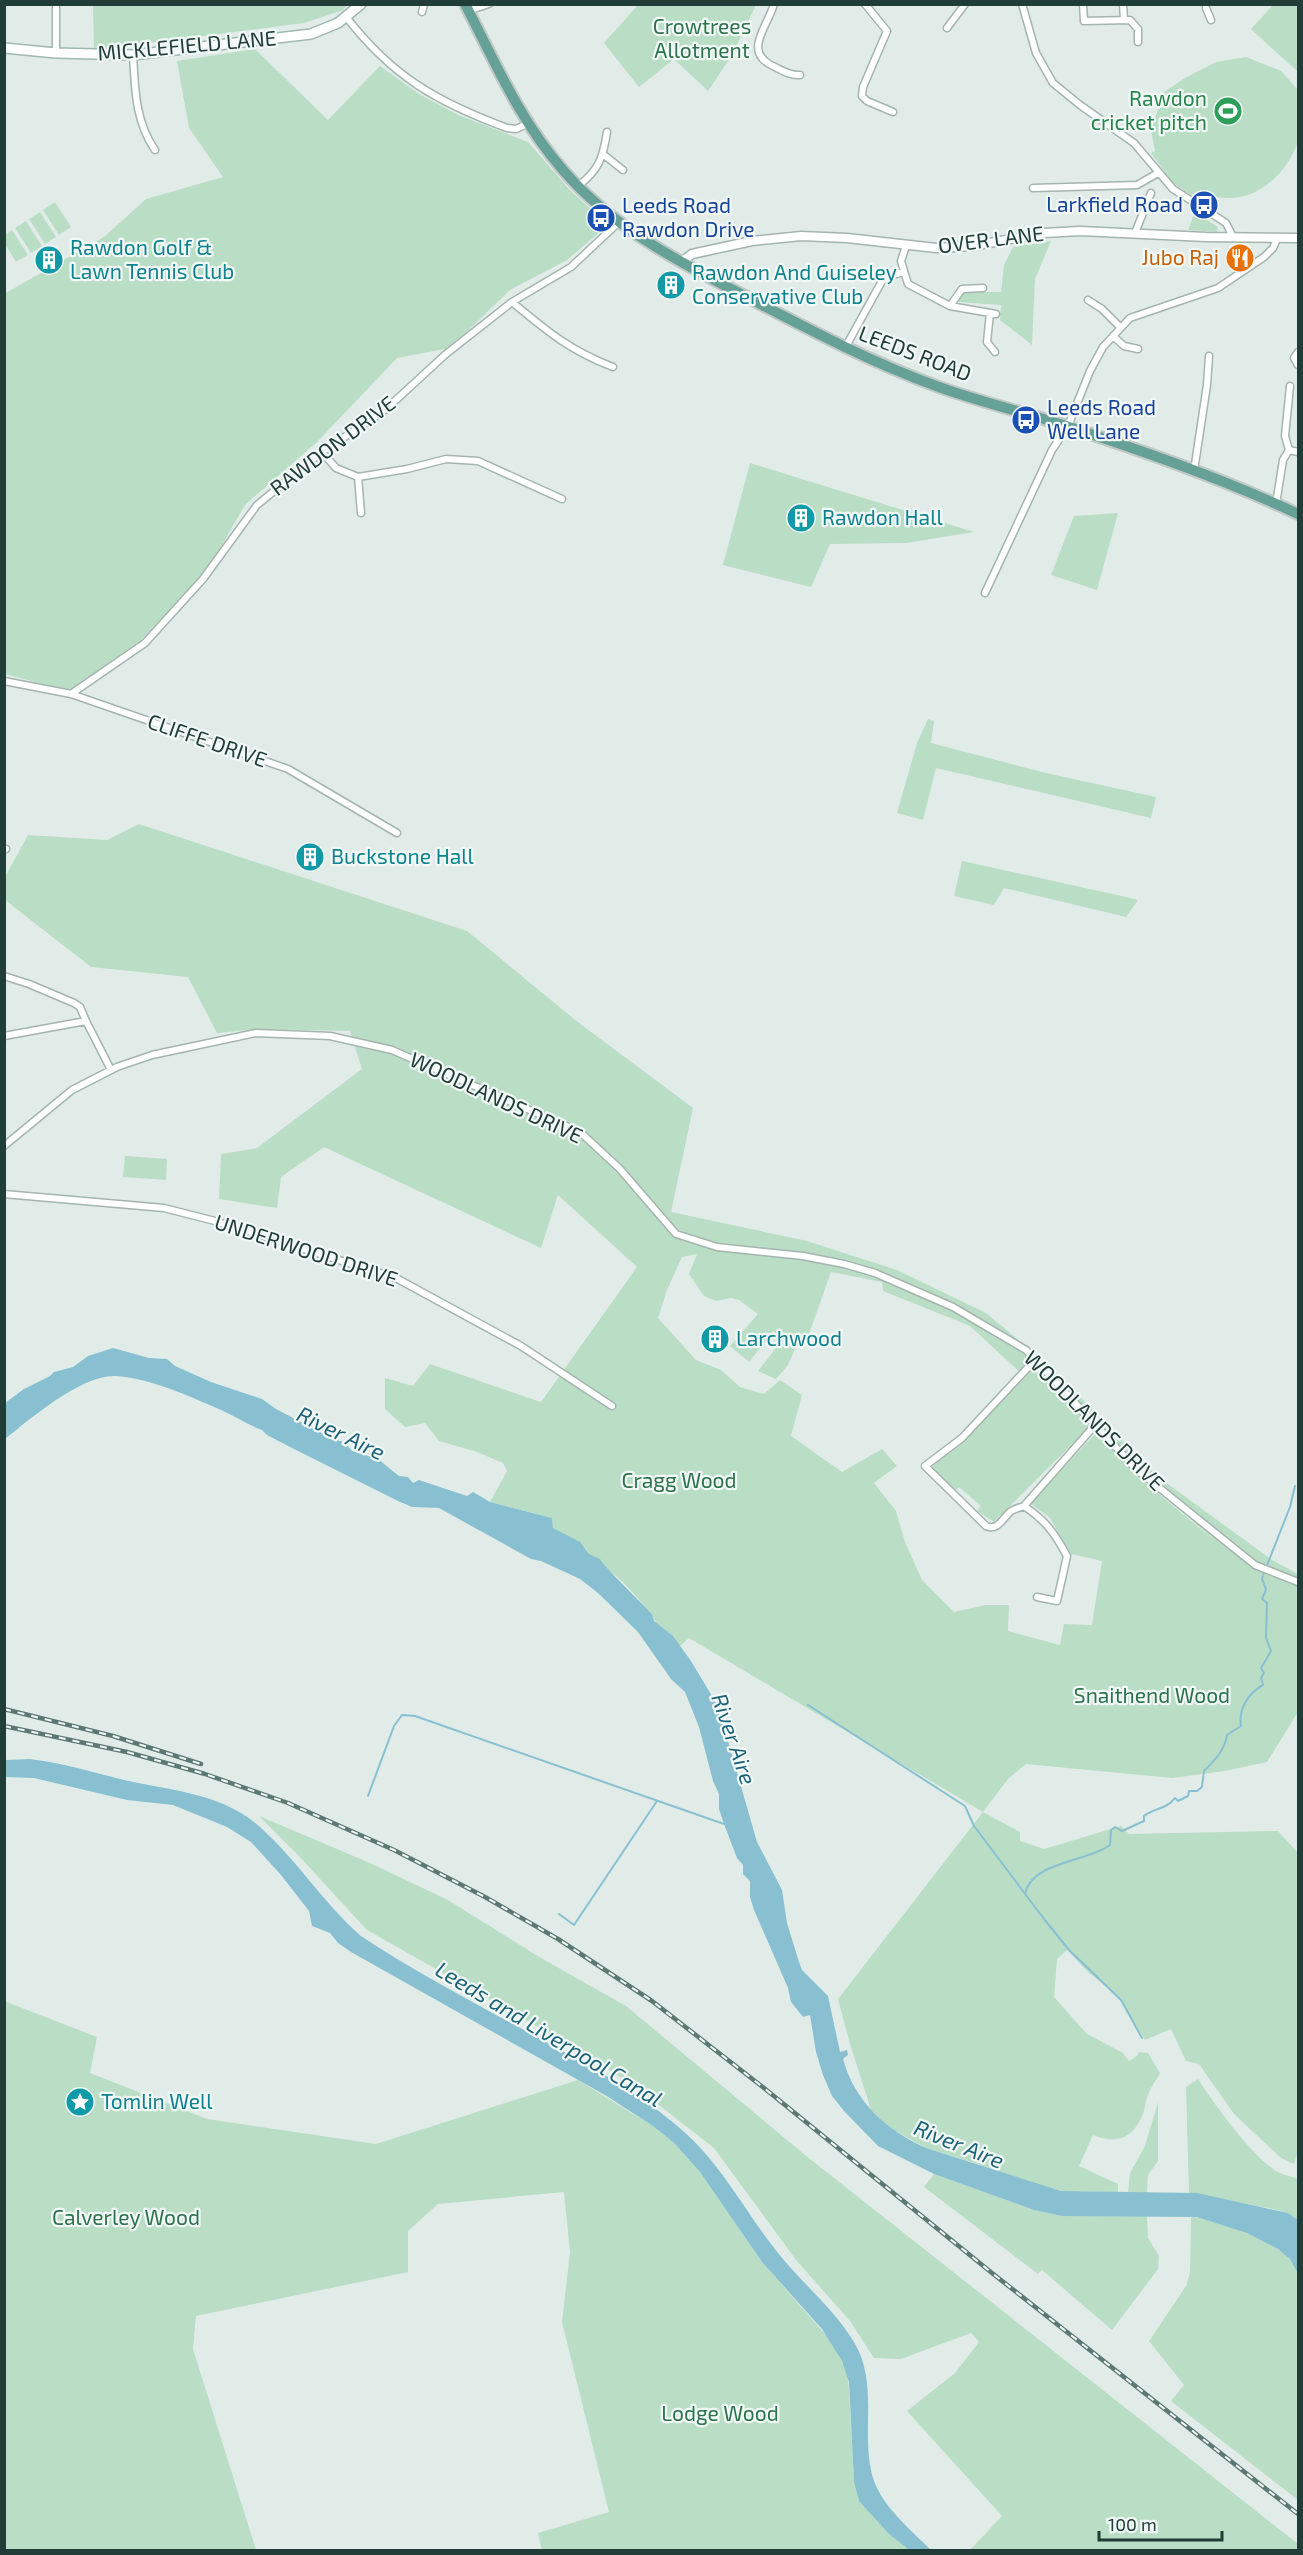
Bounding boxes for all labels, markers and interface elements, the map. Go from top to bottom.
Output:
park label: Crowtrees Allotment [653,13,751,62]
street label: MICKLEFIELD LANE [96,24,277,65]
place label: Rawdon cricket pitch [1091,85,1207,134]
sports icon: Rawdon cricket pitch [1212,95,1244,127]
bus stop icon: Larkfield Road [1188,189,1220,221]
place label: Larkfield Road [1046,191,1183,216]
place label: Leeds Road Rawdon Drive [622,192,754,241]
bus stop icon: Leeds Road Rawdon Drive [585,202,617,234]
street label: OVER LANE [936,220,1045,257]
place label: Rawdon Golf & Lawn Tennis Club [70,234,234,283]
restaurant icon: Jubo Raj [1224,242,1256,274]
building icon: Rawdon Golf & Lawn Tennis Club [33,244,65,276]
place label: Jubo Raj [1142,244,1219,270]
place label: Rawdon And Guiseley Conservative Club [692,259,897,308]
building icon: Rawdon And Guiseley Conservative Club [655,269,687,301]
street label: LEEDS ROAD [856,320,975,386]
street label: RAWDON DRIVE [265,390,399,500]
place label: Leeds Road Well Lane [1047,394,1156,443]
bus stop icon: Leeds Road Well Lane [1010,404,1042,436]
building icon: Rawdon Hall [785,502,817,534]
place label: Rawdon Hall [822,504,943,529]
street label: CLIFFE DRIVE [145,708,270,772]
building icon: Buckstone Hall [294,841,326,873]
place label: Buckstone Hall [331,843,474,868]
street label: WOODLANDS DRIVE [406,1046,587,1148]
street label: UNDERWOOD DRIVE [212,1208,401,1291]
building icon: Larchwood [699,1323,731,1355]
place label: Larchwood [736,1325,842,1350]
street label: WOODLANDS DRIVE [1020,1345,1170,1495]
water label: River Aire [293,1400,390,1465]
park label: Cragg Wood [621,1467,737,1492]
park label: Snaithend Wood [1074,1682,1230,1707]
water label: River Aire [707,1690,763,1788]
water label: Leeds and Liverpool Canal [431,1955,668,2111]
place icon: Tomlin Well [64,2086,96,2118]
place label: Tomlin Well [101,2088,213,2113]
water label: River Aire [911,2113,1008,2173]
park label: Calverley Wood [52,2204,200,2229]
park label: Lodge Wood [661,2400,779,2425]
scale bar [1099,2504,1222,2542]
text: 100 m [1108,2513,1157,2535]

